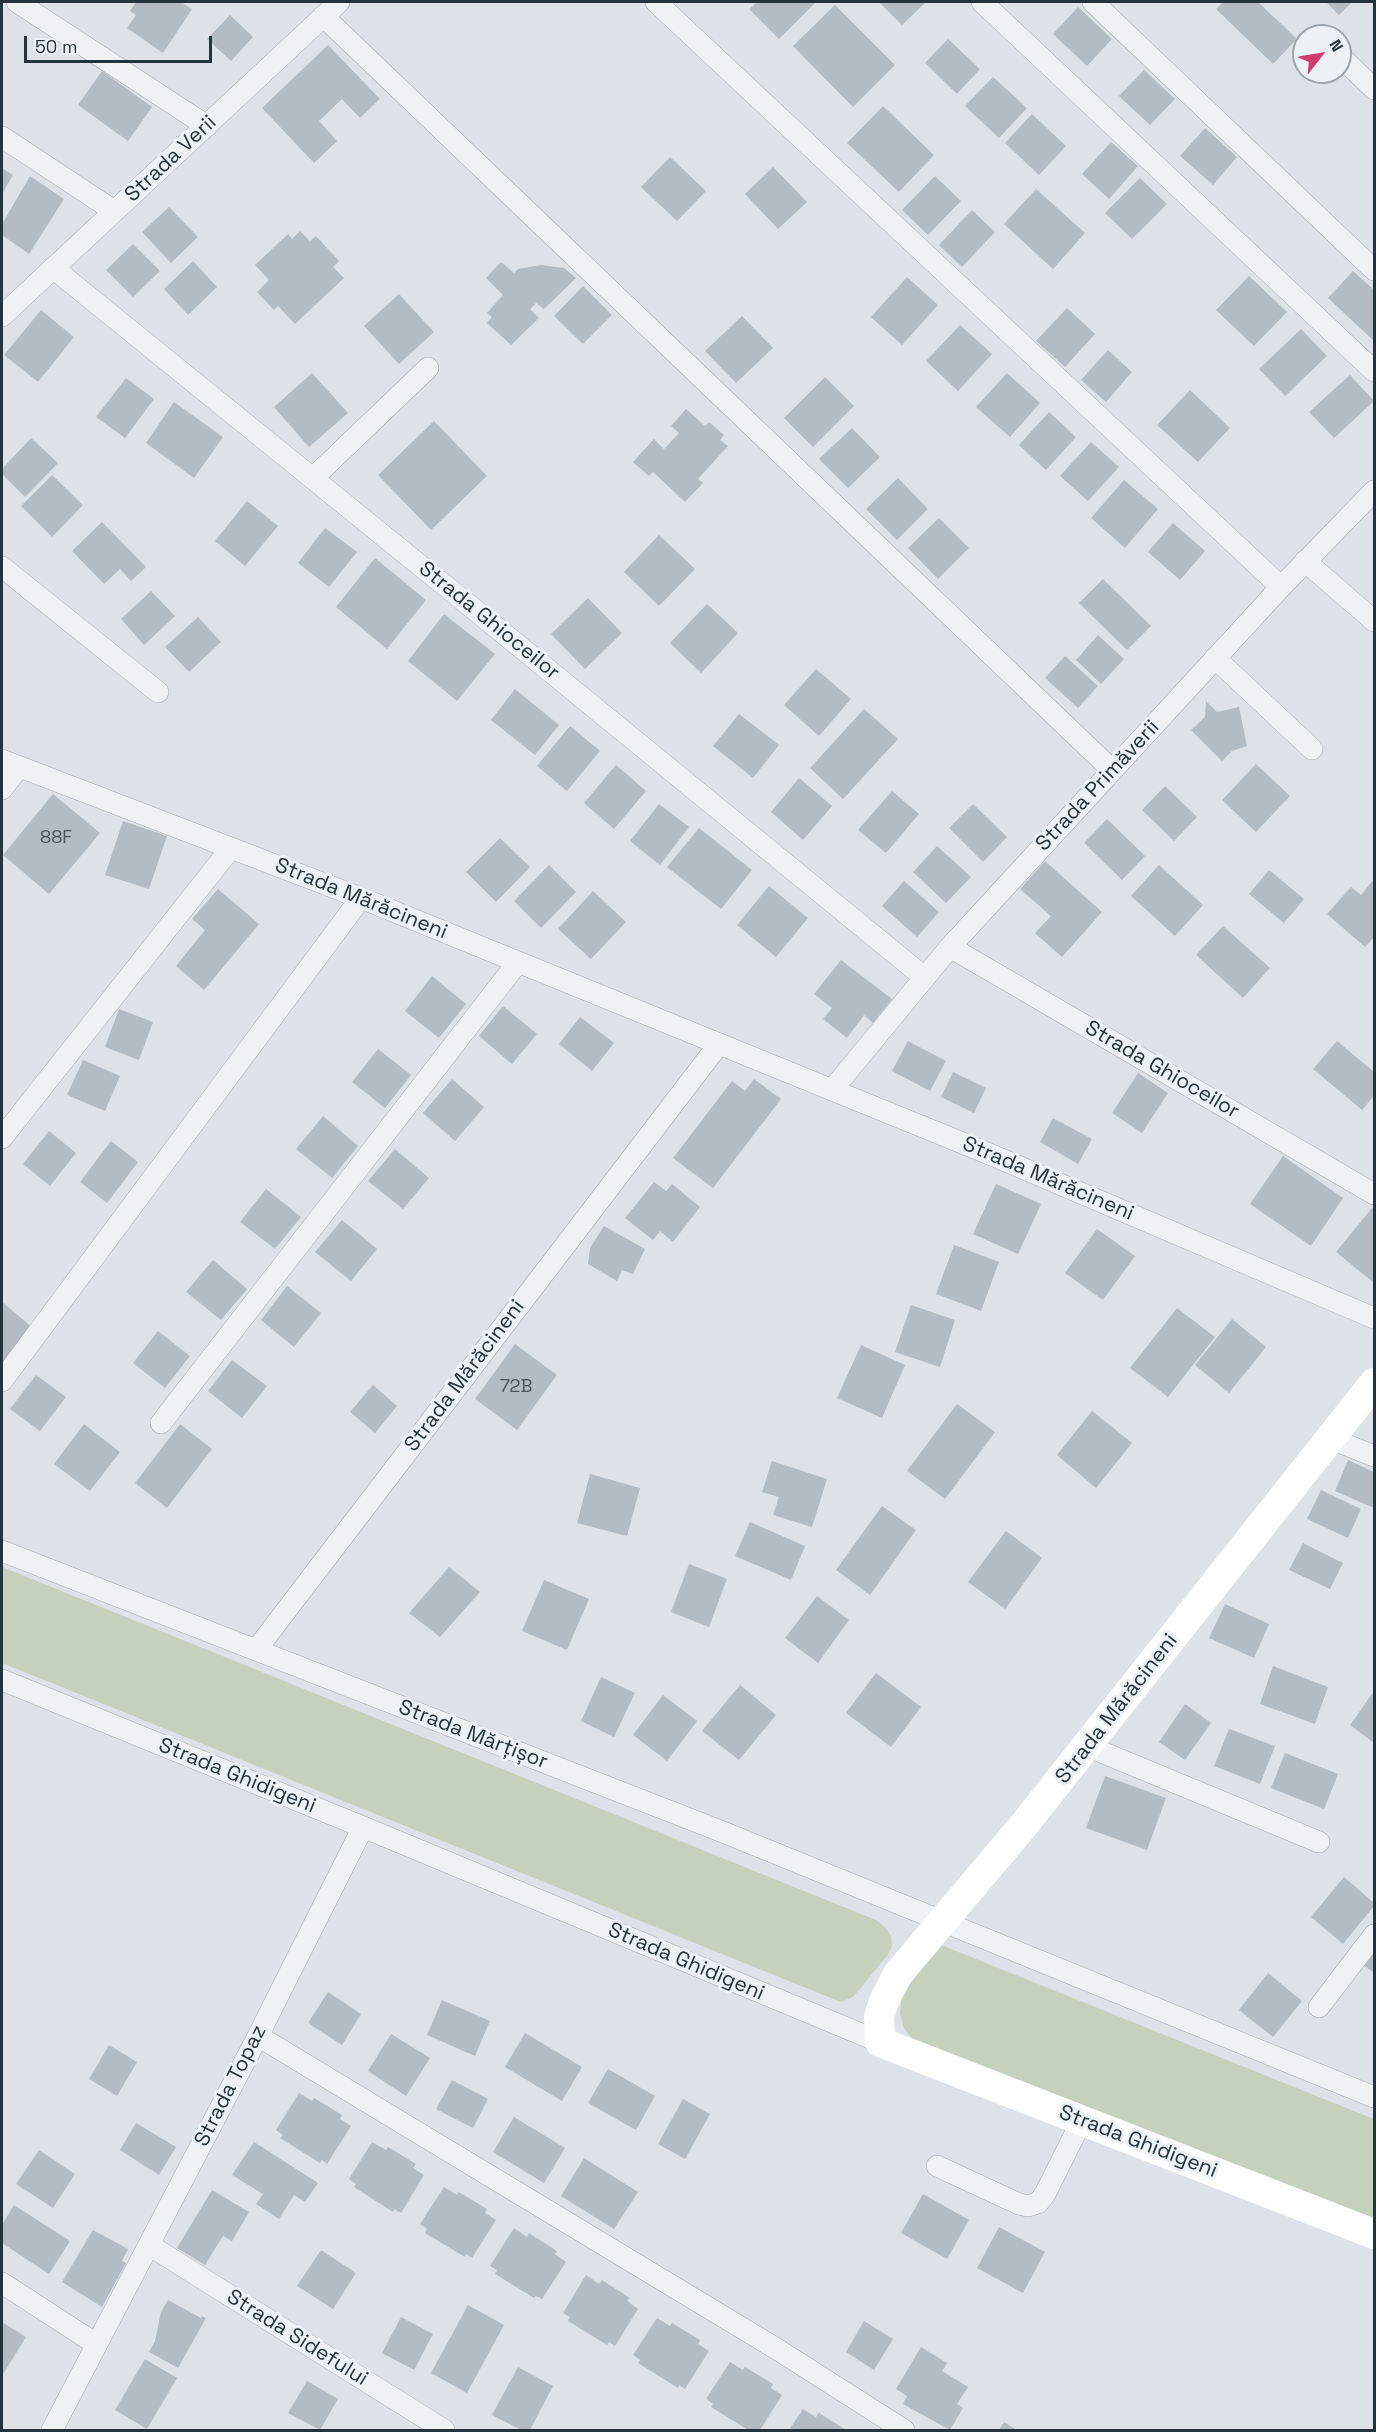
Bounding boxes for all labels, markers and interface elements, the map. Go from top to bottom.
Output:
scale bar [27,24,214,62]
north arrow [1292,24,1352,84]
text: 50 m [35,35,77,58]
text: N [1324,35,1348,56]
street label: Strada Verii [120,110,222,208]
street label: Strada Ghioceilor [413,556,565,686]
street label: Strada Primăverii [1031,715,1165,857]
house number: 88F [40,827,72,849]
street label: Strada Mărăcineni [271,853,451,945]
street label: Strada Ghioceilor [1080,1016,1244,1124]
street label: Strada Mărăcineni [959,1132,1137,1226]
street label: Strada Mărăcineni [400,1295,530,1457]
house number: 72B [500,1376,532,1398]
street label: Strada Mărăcineni [1051,1629,1183,1789]
street label: Strada Mărțișor [395,1695,551,1775]
street label: Strada Ghidigeni [155,1733,319,1819]
street label: Strada Ghidigeni [604,1918,768,2006]
street label: Strada Topaz [190,2021,272,2151]
street label: Strada Ghidigeni [1055,2100,1221,2184]
street label: Strada Sidefului [222,2284,372,2392]

